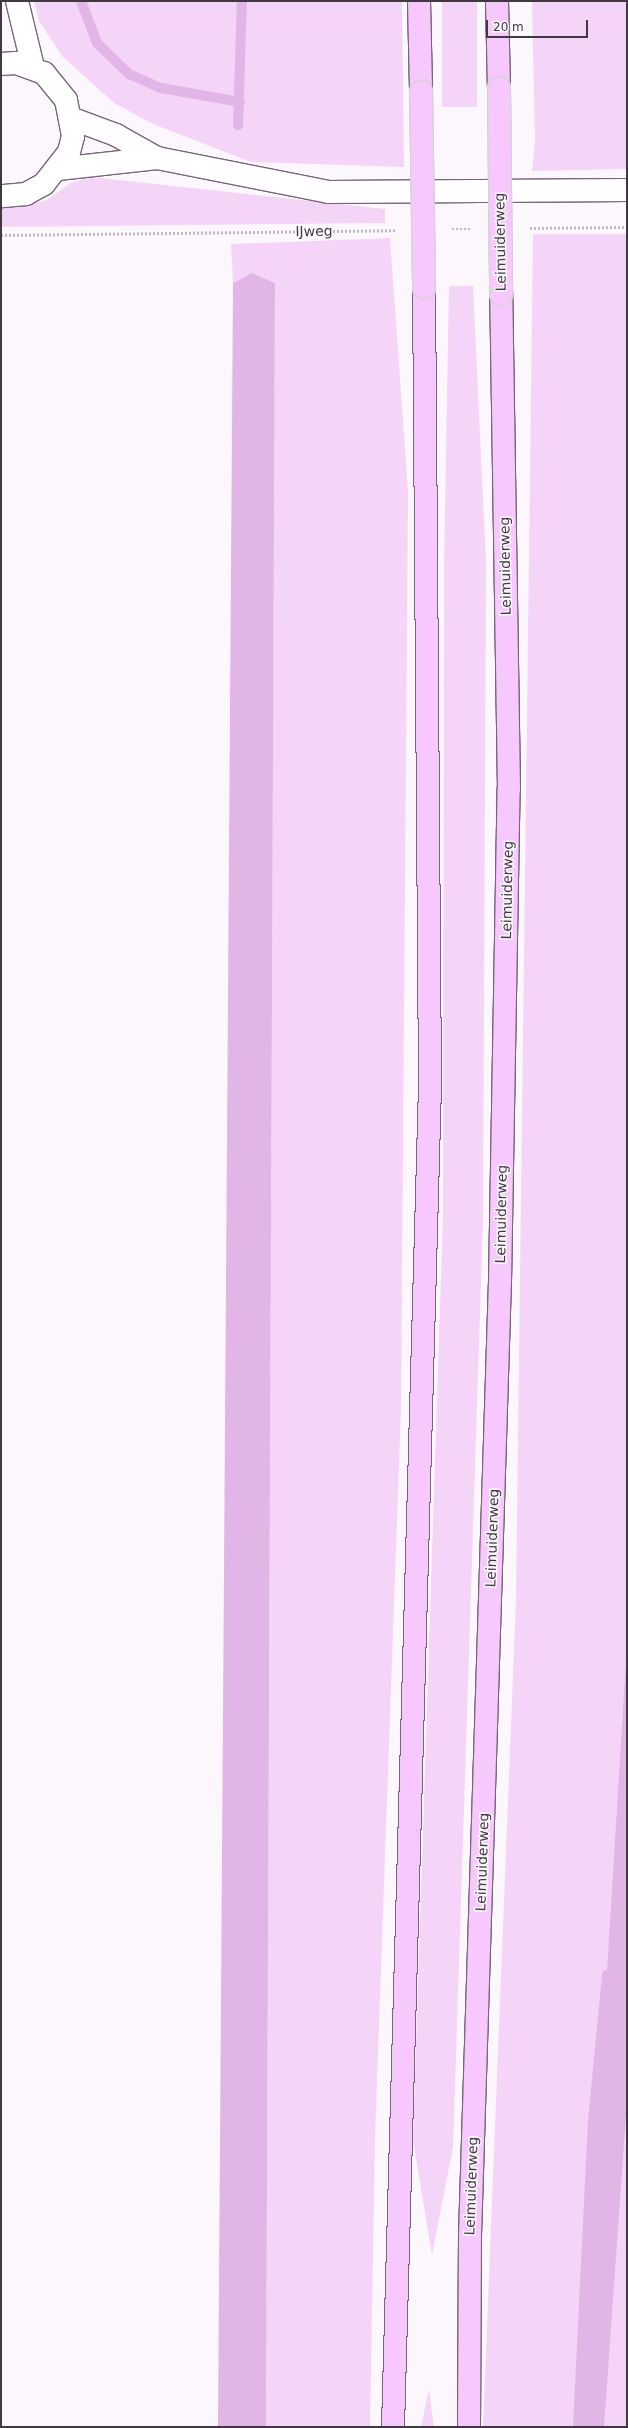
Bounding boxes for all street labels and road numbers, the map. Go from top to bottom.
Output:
street label: Leimuiderweg [491,193,509,291]
street label: IJweg [295,222,333,240]
street label: Leimuiderweg [496,517,514,615]
street label: Leimuiderweg [498,841,516,939]
street label: Leimuiderweg [492,1165,510,1263]
street label: Leimuiderweg [482,1488,502,1588]
street label: Leimuiderweg [472,1812,492,1912]
street label: Leimuiderweg [461,2136,481,2236]

